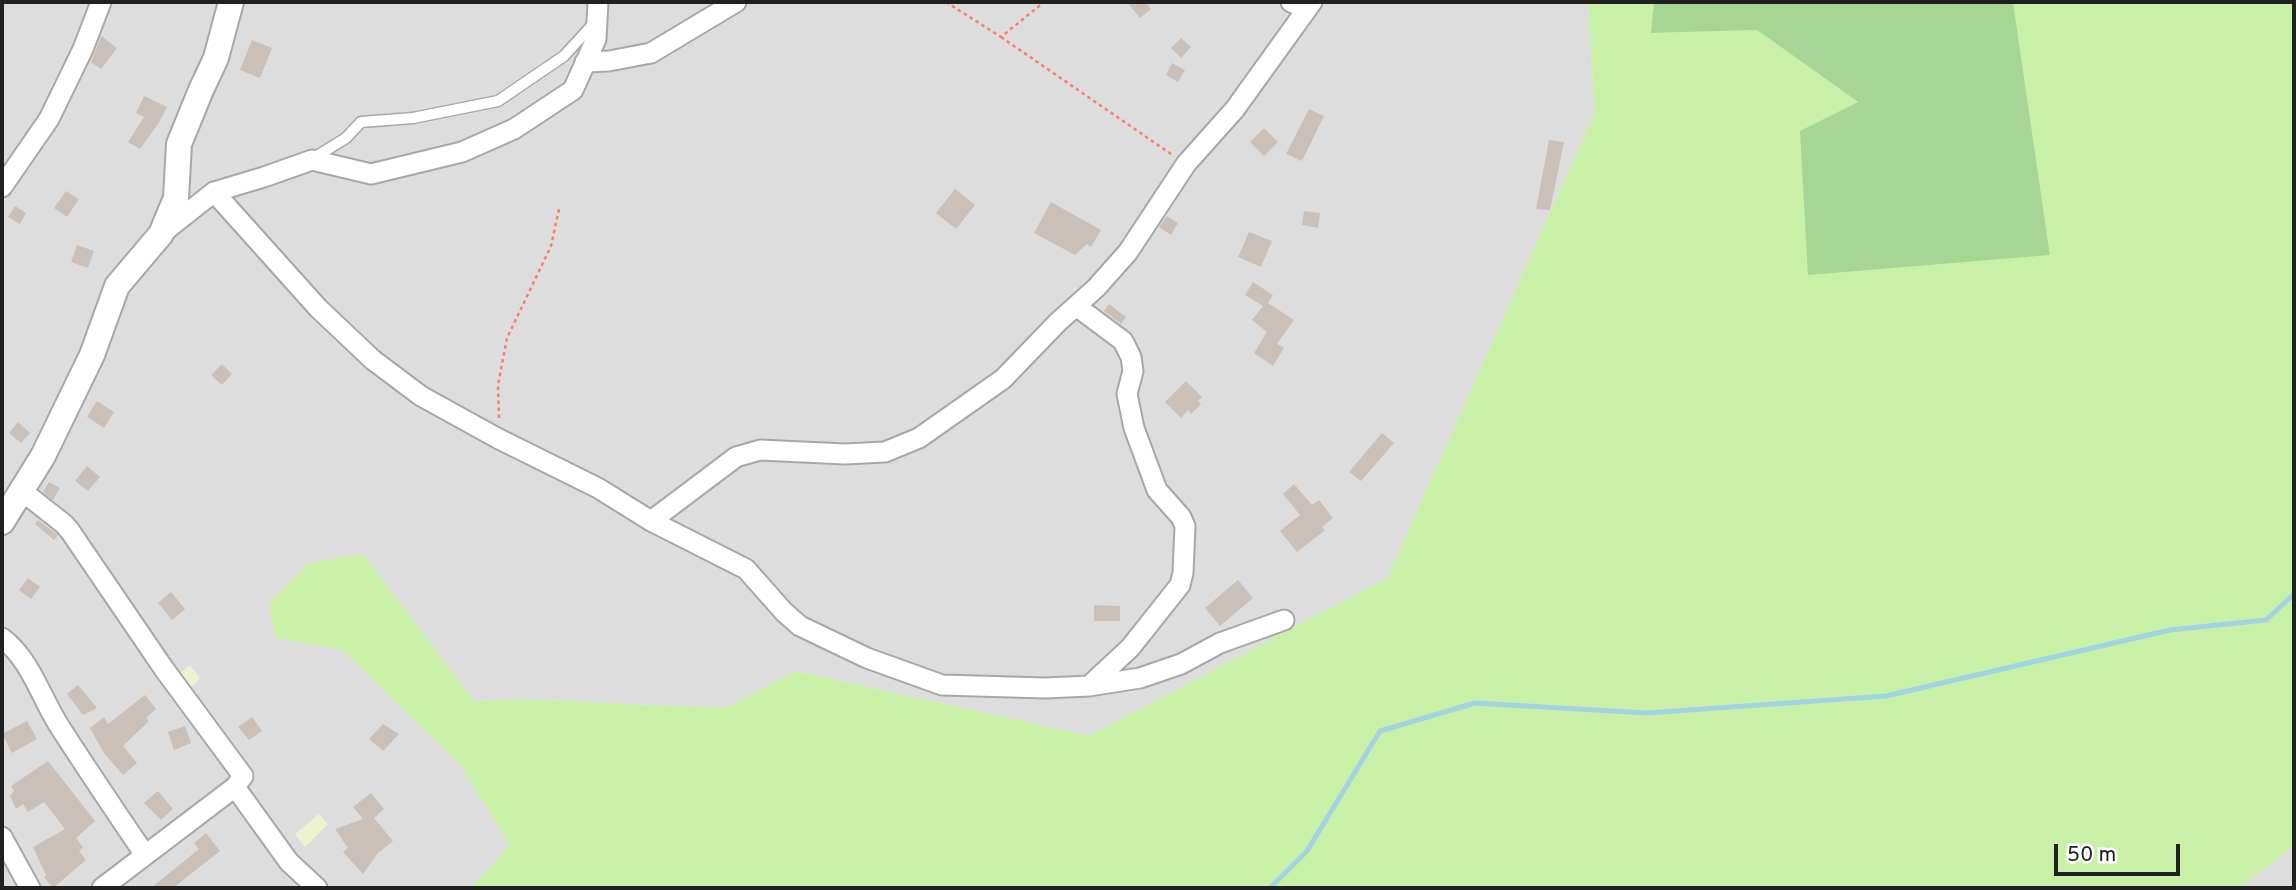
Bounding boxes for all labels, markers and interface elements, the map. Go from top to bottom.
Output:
scale bar [2058,830,2184,874]
text: 50 m [2067,842,2116,869]

